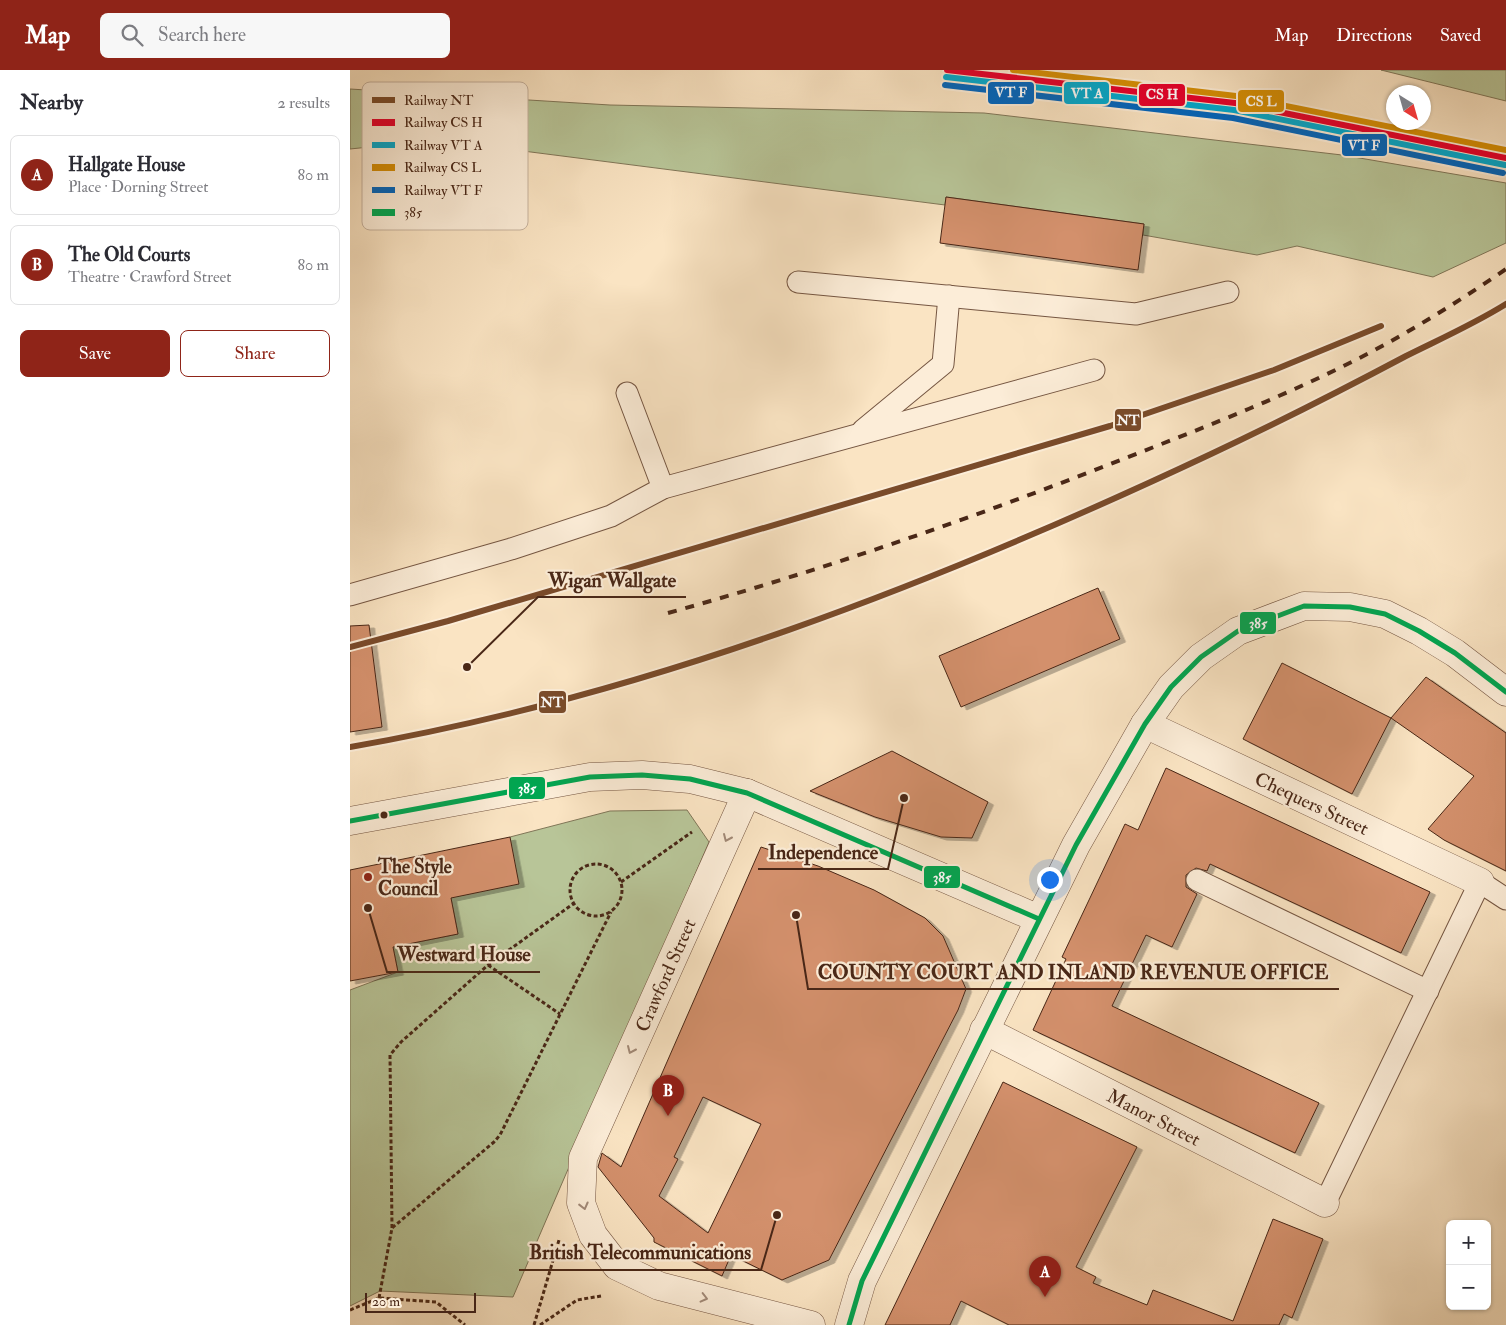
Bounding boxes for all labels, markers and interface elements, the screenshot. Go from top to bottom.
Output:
search box [100,13,450,58]
text: Map [25,20,70,51]
icon: search [118,21,146,49]
text: Search here [158,23,246,47]
text: Map [1275,24,1308,47]
text: Directions [1336,24,1412,47]
text: Saved [1440,24,1481,47]
line badge: VT F [987,81,1035,105]
line badge: VT A [1063,81,1110,105]
legend [362,82,528,230]
line badge: CS H [1138,83,1186,107]
text: VT F [994,84,1027,101]
text: VT A [1070,85,1103,102]
north arrow [1386,85,1431,130]
text: CS H [1146,86,1179,103]
text: Nearby [20,89,83,116]
line badge: CS L [1237,89,1285,113]
text: Railway NT [404,92,474,110]
text: 2 results [277,93,330,113]
text: CS L [1245,93,1277,110]
text: Railway CS H [404,114,483,132]
line badge: VT F [1341,133,1388,157]
text: Railway VT A [404,137,483,155]
text: VT F [1347,137,1380,154]
text: Hallgate House [68,153,185,177]
text: Railway CS L [404,159,481,177]
text: A [32,165,42,185]
text: 80 m [298,165,329,185]
text: Place · Dorning Street [68,177,208,197]
text: Railway VT F [404,182,483,200]
text: 385 [404,204,423,221]
text: The Old Courts [68,243,190,267]
text: B [32,255,42,275]
text: 80 m [298,255,329,275]
text: Theatre · Crawford Street [68,267,231,287]
button: Save [20,330,170,377]
button: Share [180,330,330,377]
line badge: NT [1114,408,1142,432]
text: NT [1115,412,1140,429]
callout: Wigan Wallgate [538,562,686,597]
text: Wigan Wallgate [547,568,677,594]
line badge: 385 [1239,611,1277,635]
text: 385 [1249,615,1268,632]
line badge: NT [538,690,567,714]
text: NT [539,694,564,711]
street label: Chequers Street [1251,767,1372,841]
line badge: 385 [508,776,546,800]
text: 385 [518,780,537,797]
unlabelled marker [379,810,389,820]
one-way arrow [722,833,733,842]
callout: Independence [758,834,888,869]
text: Independence [768,840,879,866]
place label: The Style Council [377,855,452,901]
line badge: 385 [923,865,961,889]
your location [1037,867,1063,893]
text: 385 [933,869,952,886]
marker: The Style Council [362,871,374,883]
street label: Crawford Street [630,915,702,1036]
callout: Westward House [387,937,540,972]
text: Westward House [396,942,531,967]
callout: COUNTY COURT AND INLAND REVENUE OFFICE [808,954,1339,989]
text: COUNTY COURT AND INLAND REVENUE OFFICE [818,960,1329,985]
one-way arrow [627,1045,638,1054]
pin: B [652,1075,684,1116]
street label: Manor Street [1103,1084,1204,1152]
one-way arrow [578,1202,589,1210]
map controls [1446,1220,1491,1310]
button: + [1446,1220,1491,1265]
callout: British Telecommunications [519,1235,761,1270]
text: British Telecommunications [529,1240,751,1265]
pin: A [1029,1256,1061,1297]
button: − [1446,1265,1491,1310]
scale bar [365,1290,476,1313]
one-way arrow [699,1292,707,1302]
text: 20 m [372,1293,400,1310]

